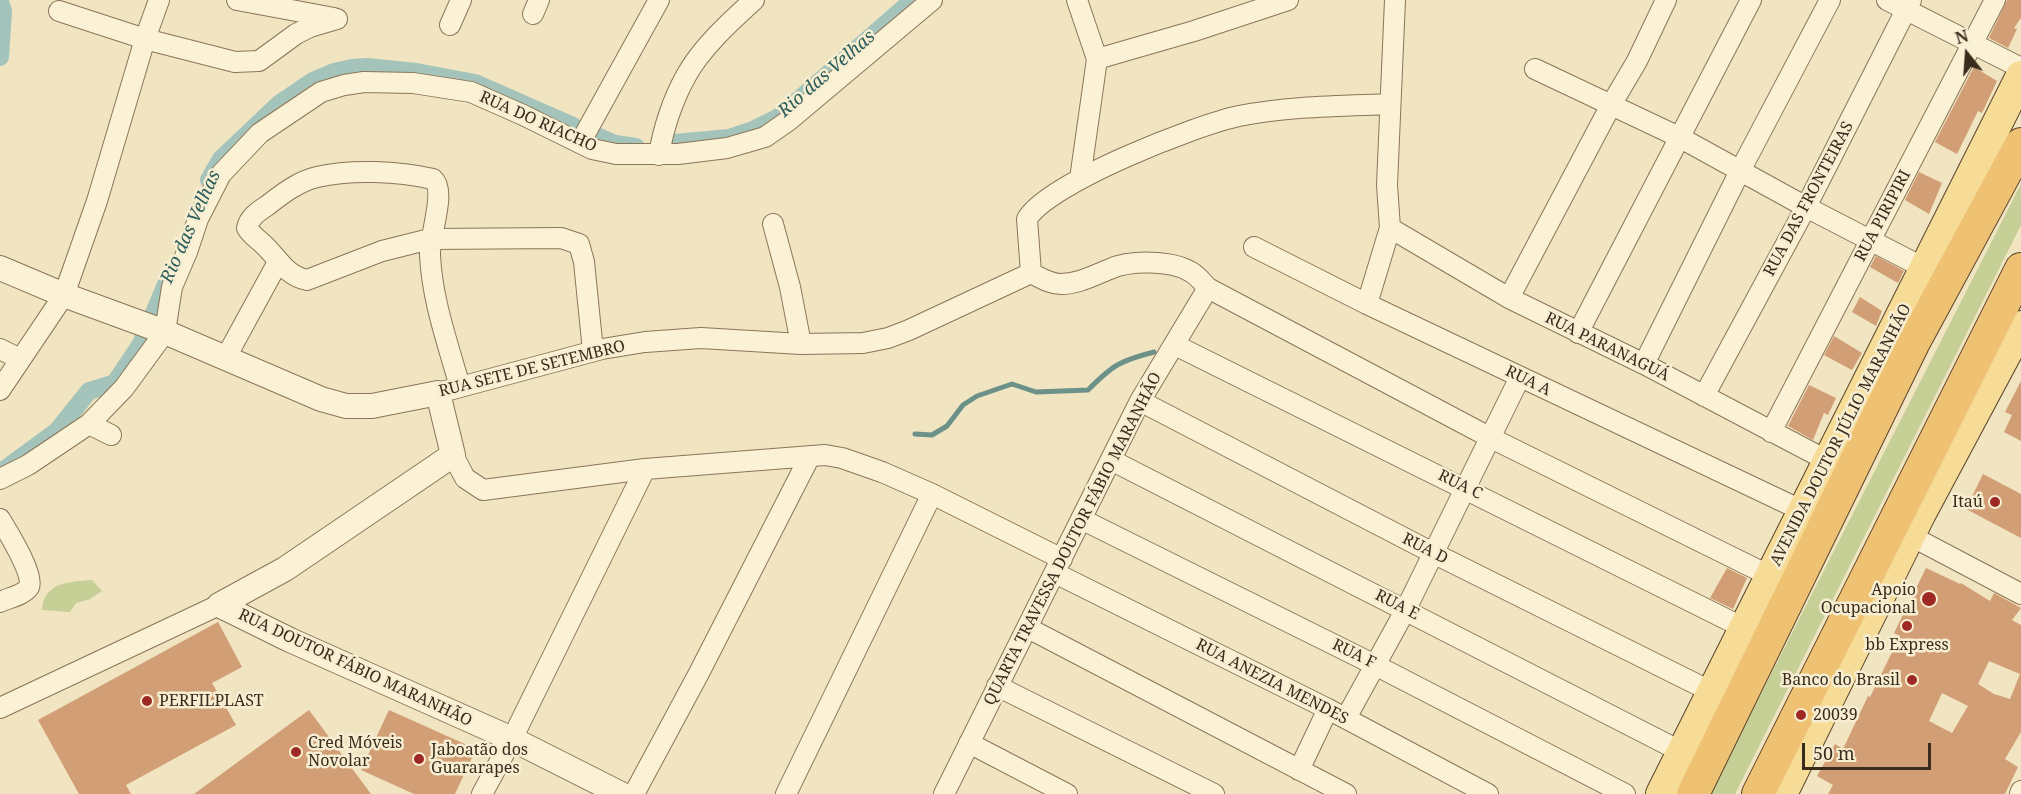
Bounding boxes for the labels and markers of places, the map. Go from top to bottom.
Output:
place label: Itaú [1952,492,1983,512]
marker: Itaú [1988,495,2002,509]
place label: Apoio Ocupacional [1821,580,1916,618]
marker: Apoio Ocupacional [1920,590,1938,608]
marker: bb Express [1900,619,1914,633]
place label: bb Express [1865,635,1949,655]
place label: Banco do Brasil [1782,670,1900,690]
marker: Banco do Brasil [1905,673,1919,687]
place label: PERFILPLAST [159,691,264,711]
marker: PERFILPLAST [140,694,154,708]
place label: 20039 [1813,705,1858,725]
marker: 20039 [1794,708,1808,722]
place label: Cred Móveis Novolar [308,733,402,771]
place label: Jaboatão dos Guararapes [431,740,528,778]
marker: Cred Móveis Novolar [289,745,303,759]
marker: Jaboatão dos Guararapes [412,752,426,766]

